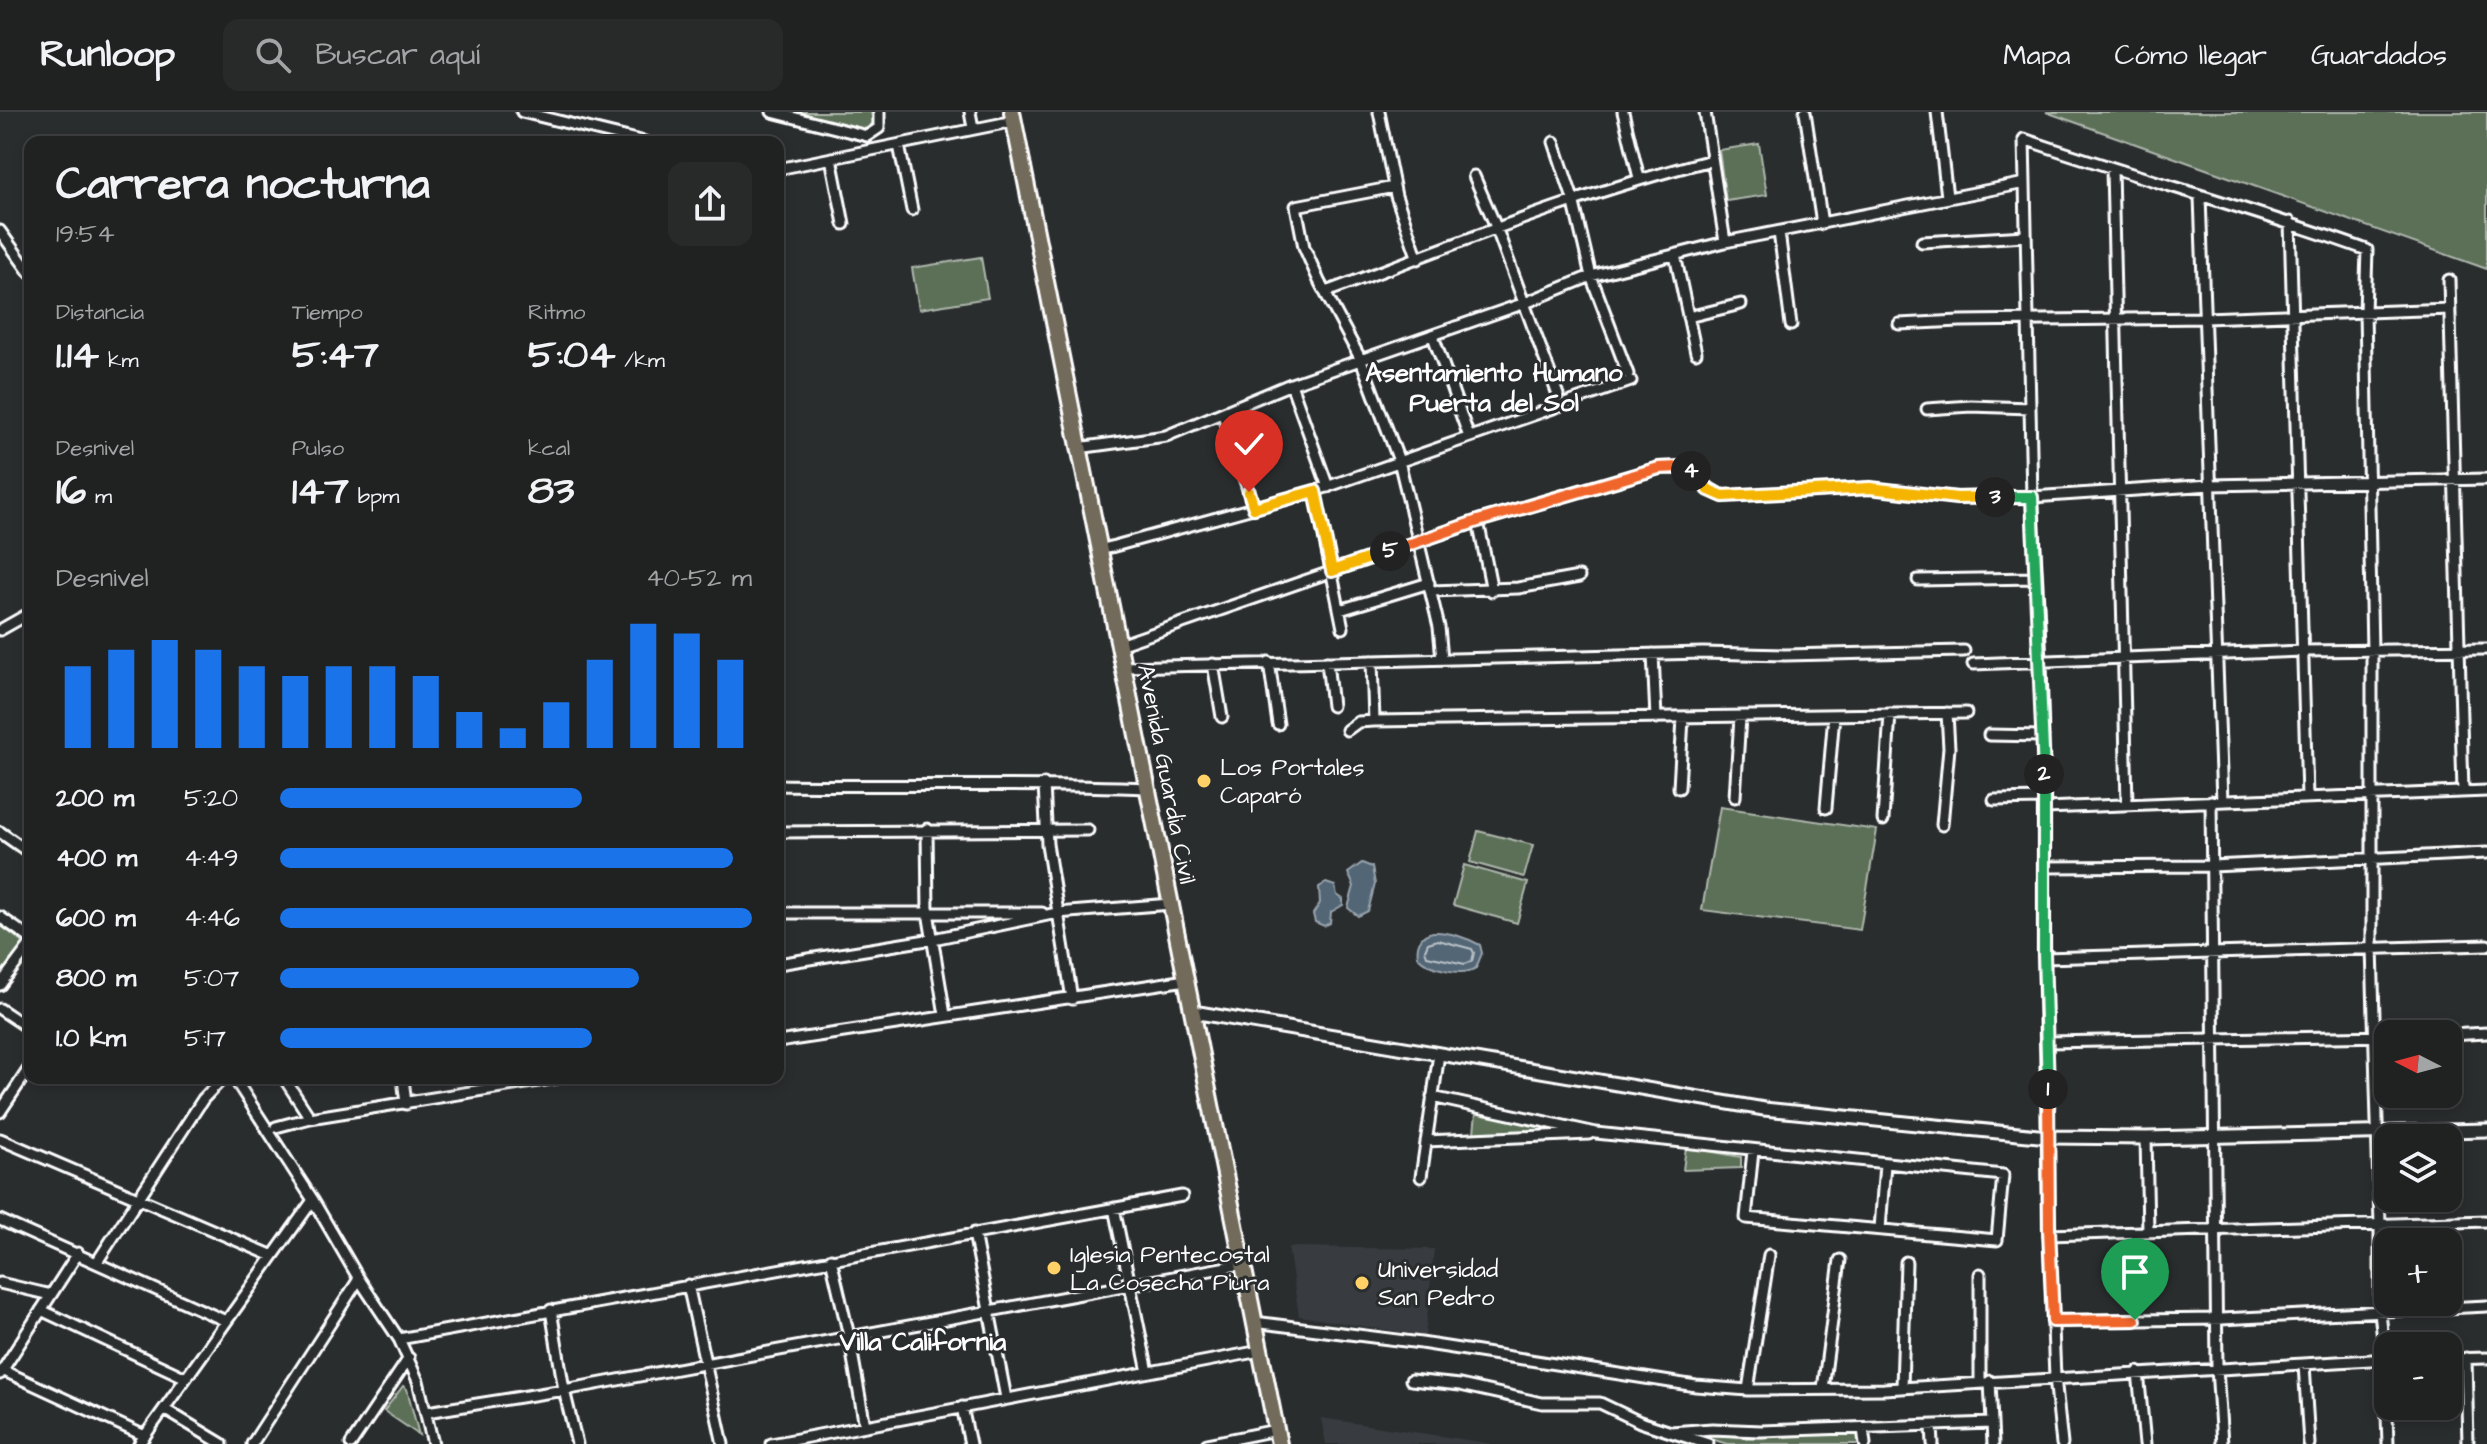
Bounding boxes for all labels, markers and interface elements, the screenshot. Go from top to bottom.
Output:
search box [223,19,783,91]
text: Runloop [40,29,175,81]
icon: search [251,33,295,77]
text: Buscar aquí [315,34,480,76]
text: Mapa [2003,36,2071,75]
text: Cómo llegar [2115,36,2267,75]
text: Guardados [2311,36,2447,75]
text: Carrera nocturna [56,155,430,216]
button: share [668,162,752,246]
text: 19:54 [56,216,115,252]
text: Distancia [56,297,144,328]
text: Tiempo [292,297,363,328]
text: Ritmo [528,297,585,328]
text: 1.14 [56,328,99,383]
text: 5:47 [292,328,379,383]
text: 5:04 [528,328,615,383]
text: km [99,345,139,376]
text: /km [615,345,665,376]
district label: Asentamiento Humano Puerta del Sol [1365,355,1623,421]
pin [1215,410,1283,492]
icon: check [1227,422,1271,466]
text: Desnivel [56,433,134,464]
text: Pulso [292,433,344,464]
text: kcal [528,433,570,464]
pin: 4 [1671,451,1711,491]
text: 4 [1684,455,1698,486]
text: 16 [56,464,86,519]
text: 147 [292,464,349,519]
text: 83 [528,464,574,519]
pin: 3 [1975,477,2015,517]
text: m [86,481,112,512]
text: bpm [349,481,399,512]
text: 3 [1989,481,2001,512]
pin: 5 [1370,531,1410,571]
text: 5 [1382,535,1398,566]
text: Desnivel [56,560,149,596]
text: 40–52 m [646,560,752,596]
street label: Avenida Guardia Civil [1128,661,1204,887]
place label: Los Portales Caparó [1220,751,1365,813]
pin: 2 [2024,754,2064,794]
text: 2 [2038,758,2050,789]
marker: Los Portales Caparó [1195,772,1213,790]
text: 200 m [56,780,134,816]
text: 5:20 [184,780,238,816]
text: 400 m [56,840,137,876]
text: 4:49 [184,840,239,876]
text: 600 m [56,900,136,936]
text: 4:46 [184,900,240,936]
text: 800 m [56,960,136,996]
text: 5:07 [184,960,239,996]
text: 1.0 km [56,1020,126,1056]
text: 5:17 [184,1020,226,1056]
north arrow [2374,1020,2462,1108]
map controls [2374,1020,2462,1420]
pin: 1 [2028,1069,2068,1109]
text: 1 [2047,1073,2049,1104]
button: layers [2374,1124,2462,1212]
button: + [2374,1228,2462,1316]
place label: Iglesia Pentecostal La Cosecha Piura [1070,1238,1270,1300]
pin [2101,1238,2169,1320]
icon: arrive [2113,1250,2157,1294]
place label: Universidad San Pedro [1378,1253,1498,1315]
marker: Iglesia Pentecostal La Cosecha Piura [1045,1259,1063,1277]
marker: Universidad San Pedro [1353,1274,1371,1292]
district label: Villa California [839,1324,1007,1360]
button: − [2374,1332,2462,1420]

